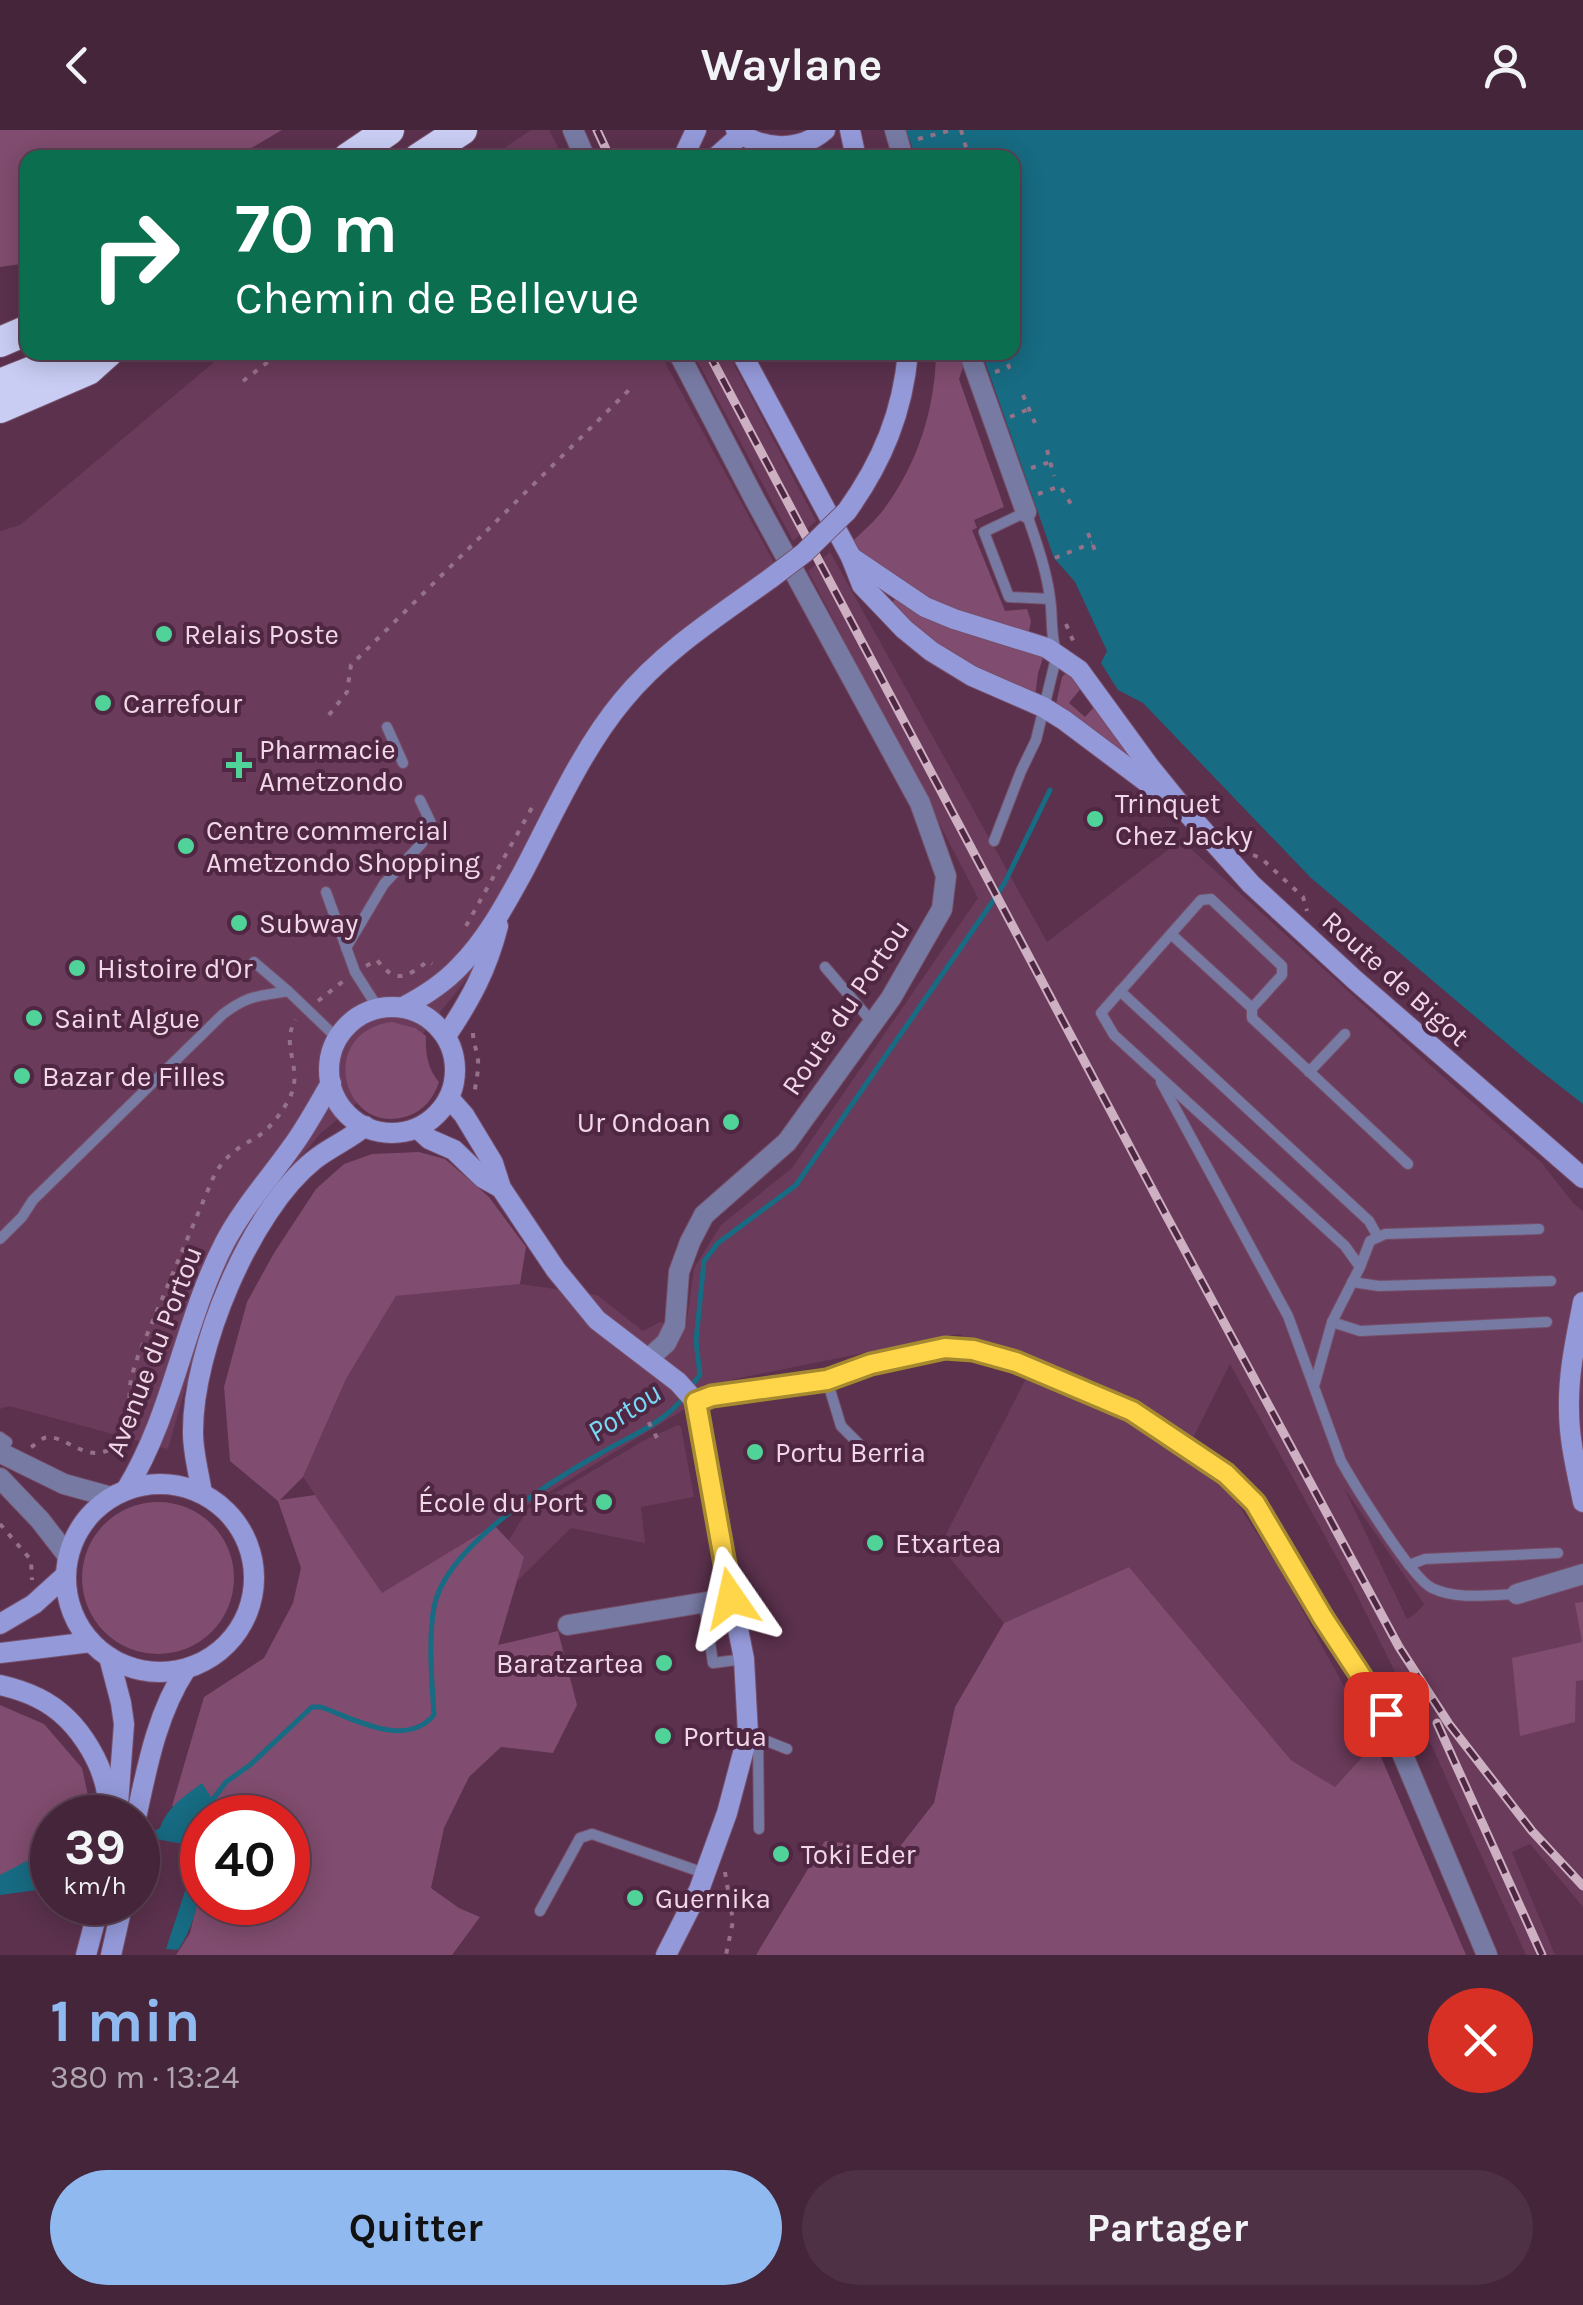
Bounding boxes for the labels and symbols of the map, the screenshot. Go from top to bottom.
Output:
place label: Relais Poste [184,618,339,651]
marker: Relais Poste [153,623,175,645]
place label: Carrefour [123,687,243,720]
marker: Carrefour [92,692,114,714]
place label: Pharmacie Ametzondo [259,733,404,798]
marker: Pharmacie Ametzondo [228,754,250,776]
place label: Trinquet Chez Jacky [1115,787,1253,852]
marker: Trinquet Chez Jacky [1084,808,1106,830]
place label: Centre commercial Ametzondo Shopping [206,814,480,879]
marker: Centre commercial Ametzondo Shopping [175,835,197,857]
street label: Route de Bigot [1316,904,1476,1053]
place label: Subway [259,907,358,940]
marker: Subway [228,912,250,934]
street label: Route du Portou [774,913,916,1101]
place label: Histoire d'Or [97,952,254,985]
marker: Histoire d'Or [66,957,88,979]
place label: Saint Algue [54,1002,200,1035]
marker: Saint Algue [23,1007,45,1029]
place label: Bazar de Filles [42,1060,226,1093]
marker: Bazar de Filles [11,1065,33,1087]
place label: Ur Ondoan [577,1106,711,1139]
marker: Ur Ondoan [720,1111,742,1133]
street label: Avenue du Portou [98,1241,209,1461]
water label: Portou [580,1374,668,1450]
place label: Portu Berria [775,1436,926,1469]
marker: Portu Berria [744,1441,766,1463]
place label: École du Port [418,1485,584,1519]
marker: École du Port [593,1491,615,1513]
place label: Etxartea [895,1527,1001,1560]
marker: Etxartea [864,1532,886,1554]
position arrow [679,1546,783,1650]
place label: Baratzartea [496,1647,644,1680]
marker: Baratzartea [653,1652,675,1674]
pin [1344,1672,1429,1757]
place label: Portua [683,1720,767,1753]
marker: Portua [652,1725,674,1747]
speed limit sign: 40 [180,1795,310,1925]
place label: Toki Eder [801,1838,917,1871]
marker: Toki Eder [770,1843,792,1865]
place label: Guernika [655,1882,771,1915]
marker: Guernika [624,1887,646,1909]

